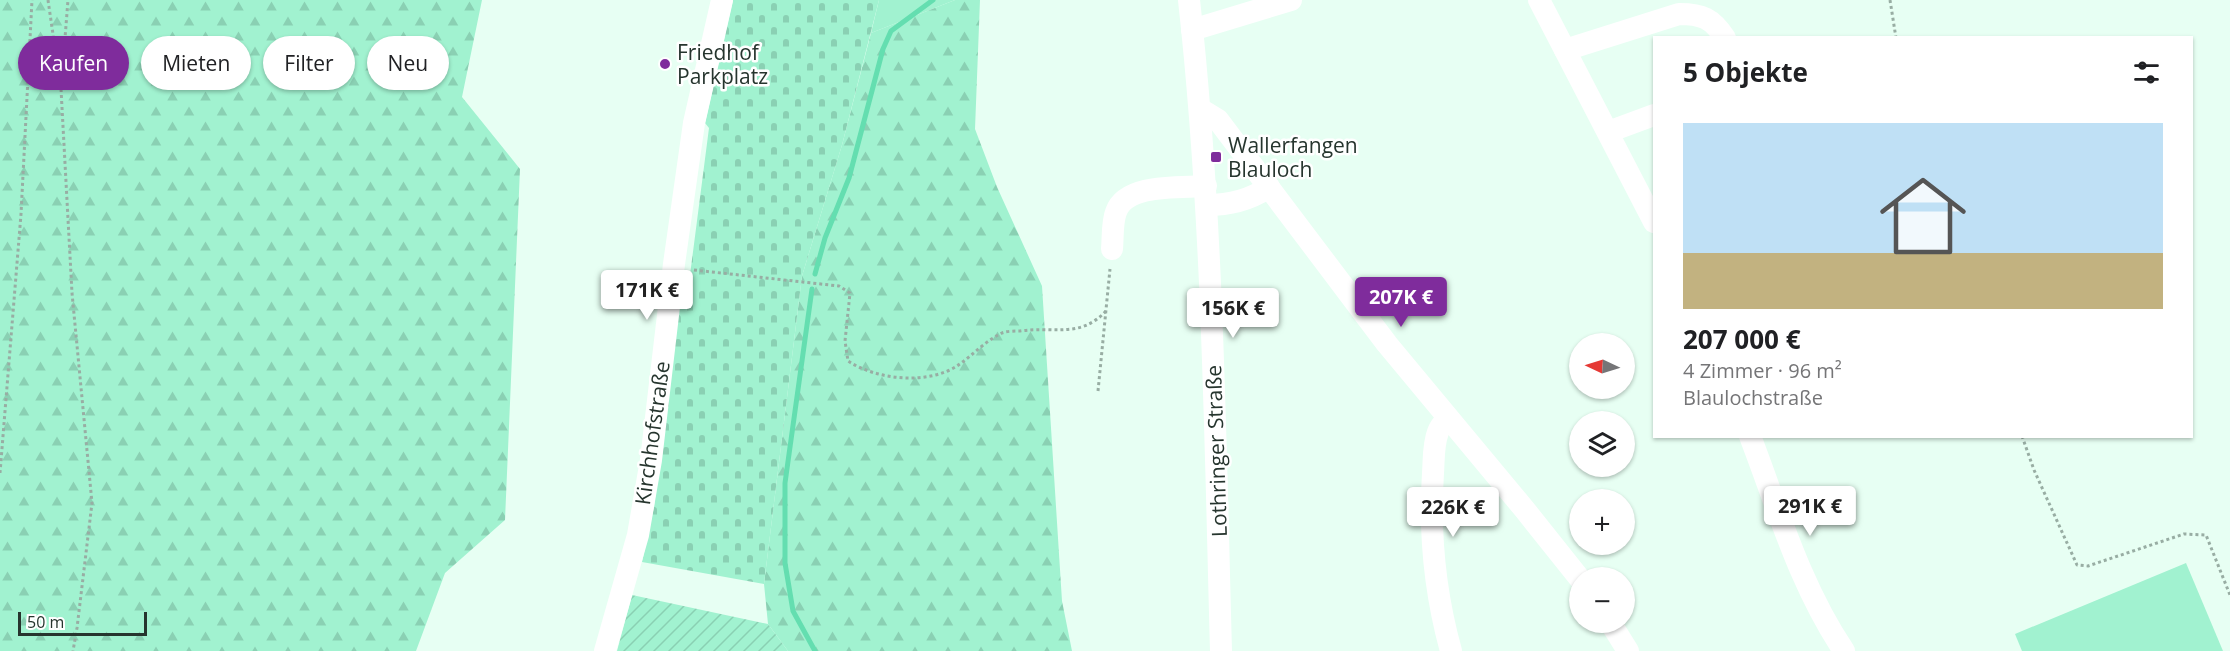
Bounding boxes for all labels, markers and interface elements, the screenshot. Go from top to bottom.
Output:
chip: Kaufen [18,36,129,90]
chip: Mieten [141,36,251,90]
chip: Filter [263,36,355,90]
chip: Neu [367,36,449,90]
place label: Friedhof Parkplatz [677,38,768,90]
text: 5 Objekte [1683,54,1808,90]
icon: filters [2130,56,2163,89]
marker: Friedhof Parkplatz [658,57,672,71]
place label: Wallerfangen Blauloch [1228,131,1358,183]
marker: Wallerfangen Blauloch [1209,150,1223,164]
icon: home [1869,162,1977,270]
pin: 171K € [598,270,696,321]
text: 171K € [615,276,679,303]
pin: 207K € [1352,277,1450,328]
text: 207K € [1369,283,1433,310]
pin: 156K € [1184,288,1282,339]
text: 156K € [1201,294,1265,321]
text: 207 000 € [1683,321,1801,357]
north arrow [1569,333,1635,399]
map controls [1569,333,1635,633]
text: 4 Zimmer · 96 m² [1683,357,1842,384]
street label: Kirchhofstraße [628,359,676,507]
street label: Lothringer Straße [1199,365,1233,537]
text: Blaulochstraße [1683,384,1823,411]
button: layers [1569,411,1635,477]
pin: 291K € [1761,486,1859,537]
pin: 226K € [1404,487,1502,538]
button: + [1569,489,1635,555]
text: 291K € [1778,492,1842,519]
text: 226K € [1421,493,1485,520]
button: − [1569,567,1635,633]
scale bar [18,609,147,636]
text: 50 m [27,611,64,633]

